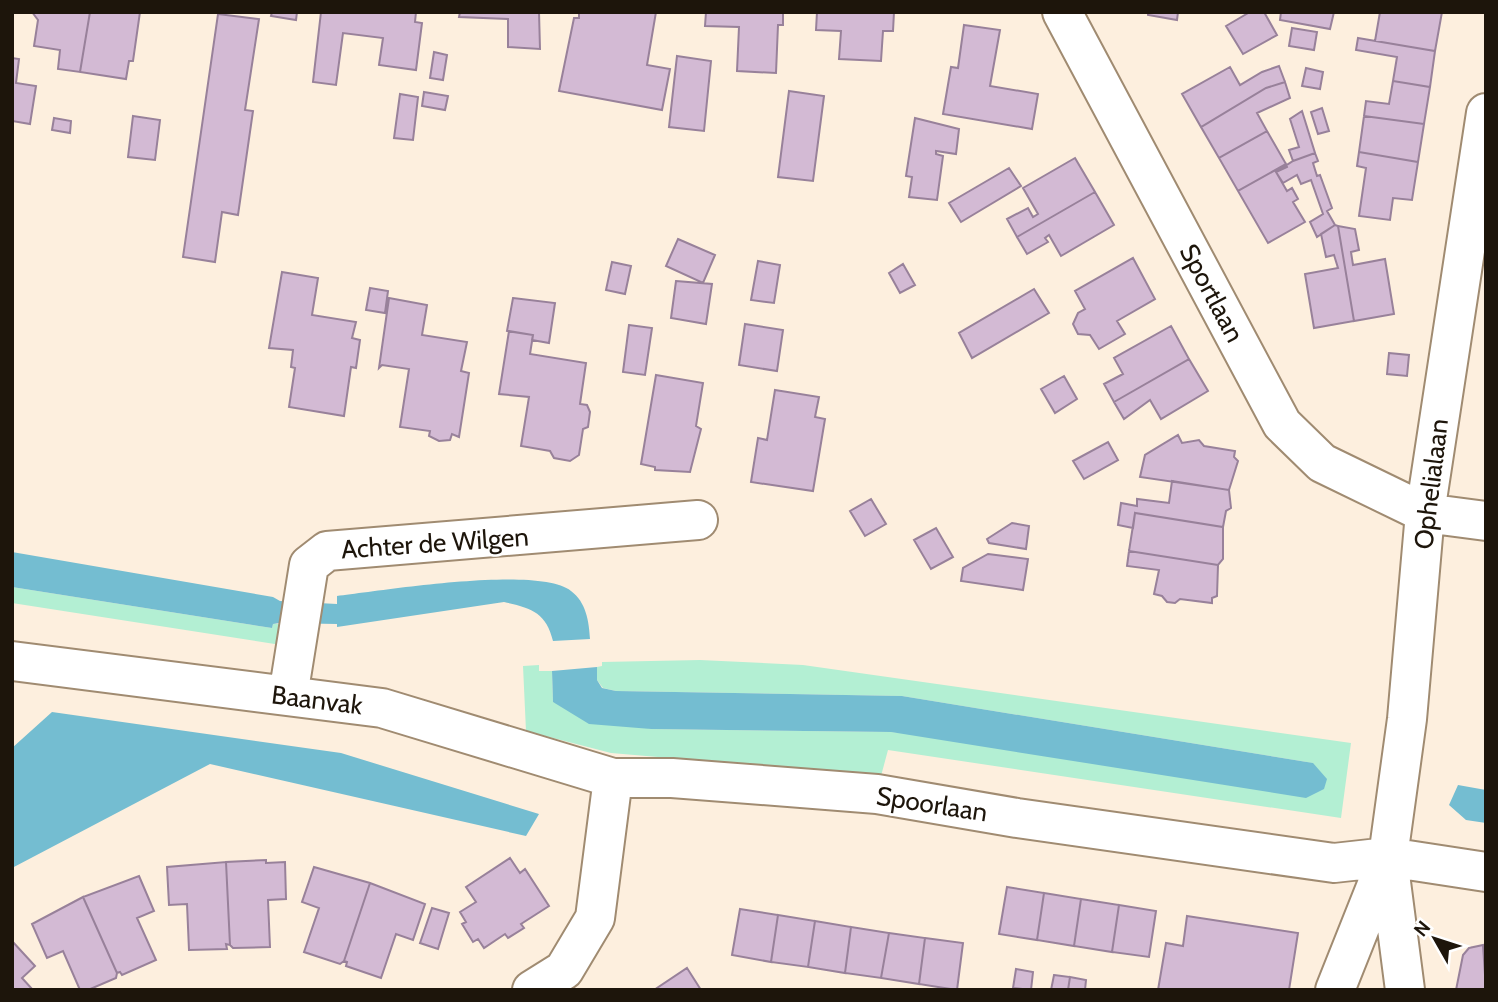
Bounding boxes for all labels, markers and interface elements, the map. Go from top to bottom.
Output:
street label: Sportlaan [1173,239,1251,347]
street label: Ophelialaan [1407,417,1455,551]
street label: Achter de Wilgen [340,520,530,566]
street label: Baanvak [270,679,365,721]
street label: Spoorlaan [874,779,990,829]
north arrow [1400,904,1470,974]
text: N [1409,916,1435,941]

